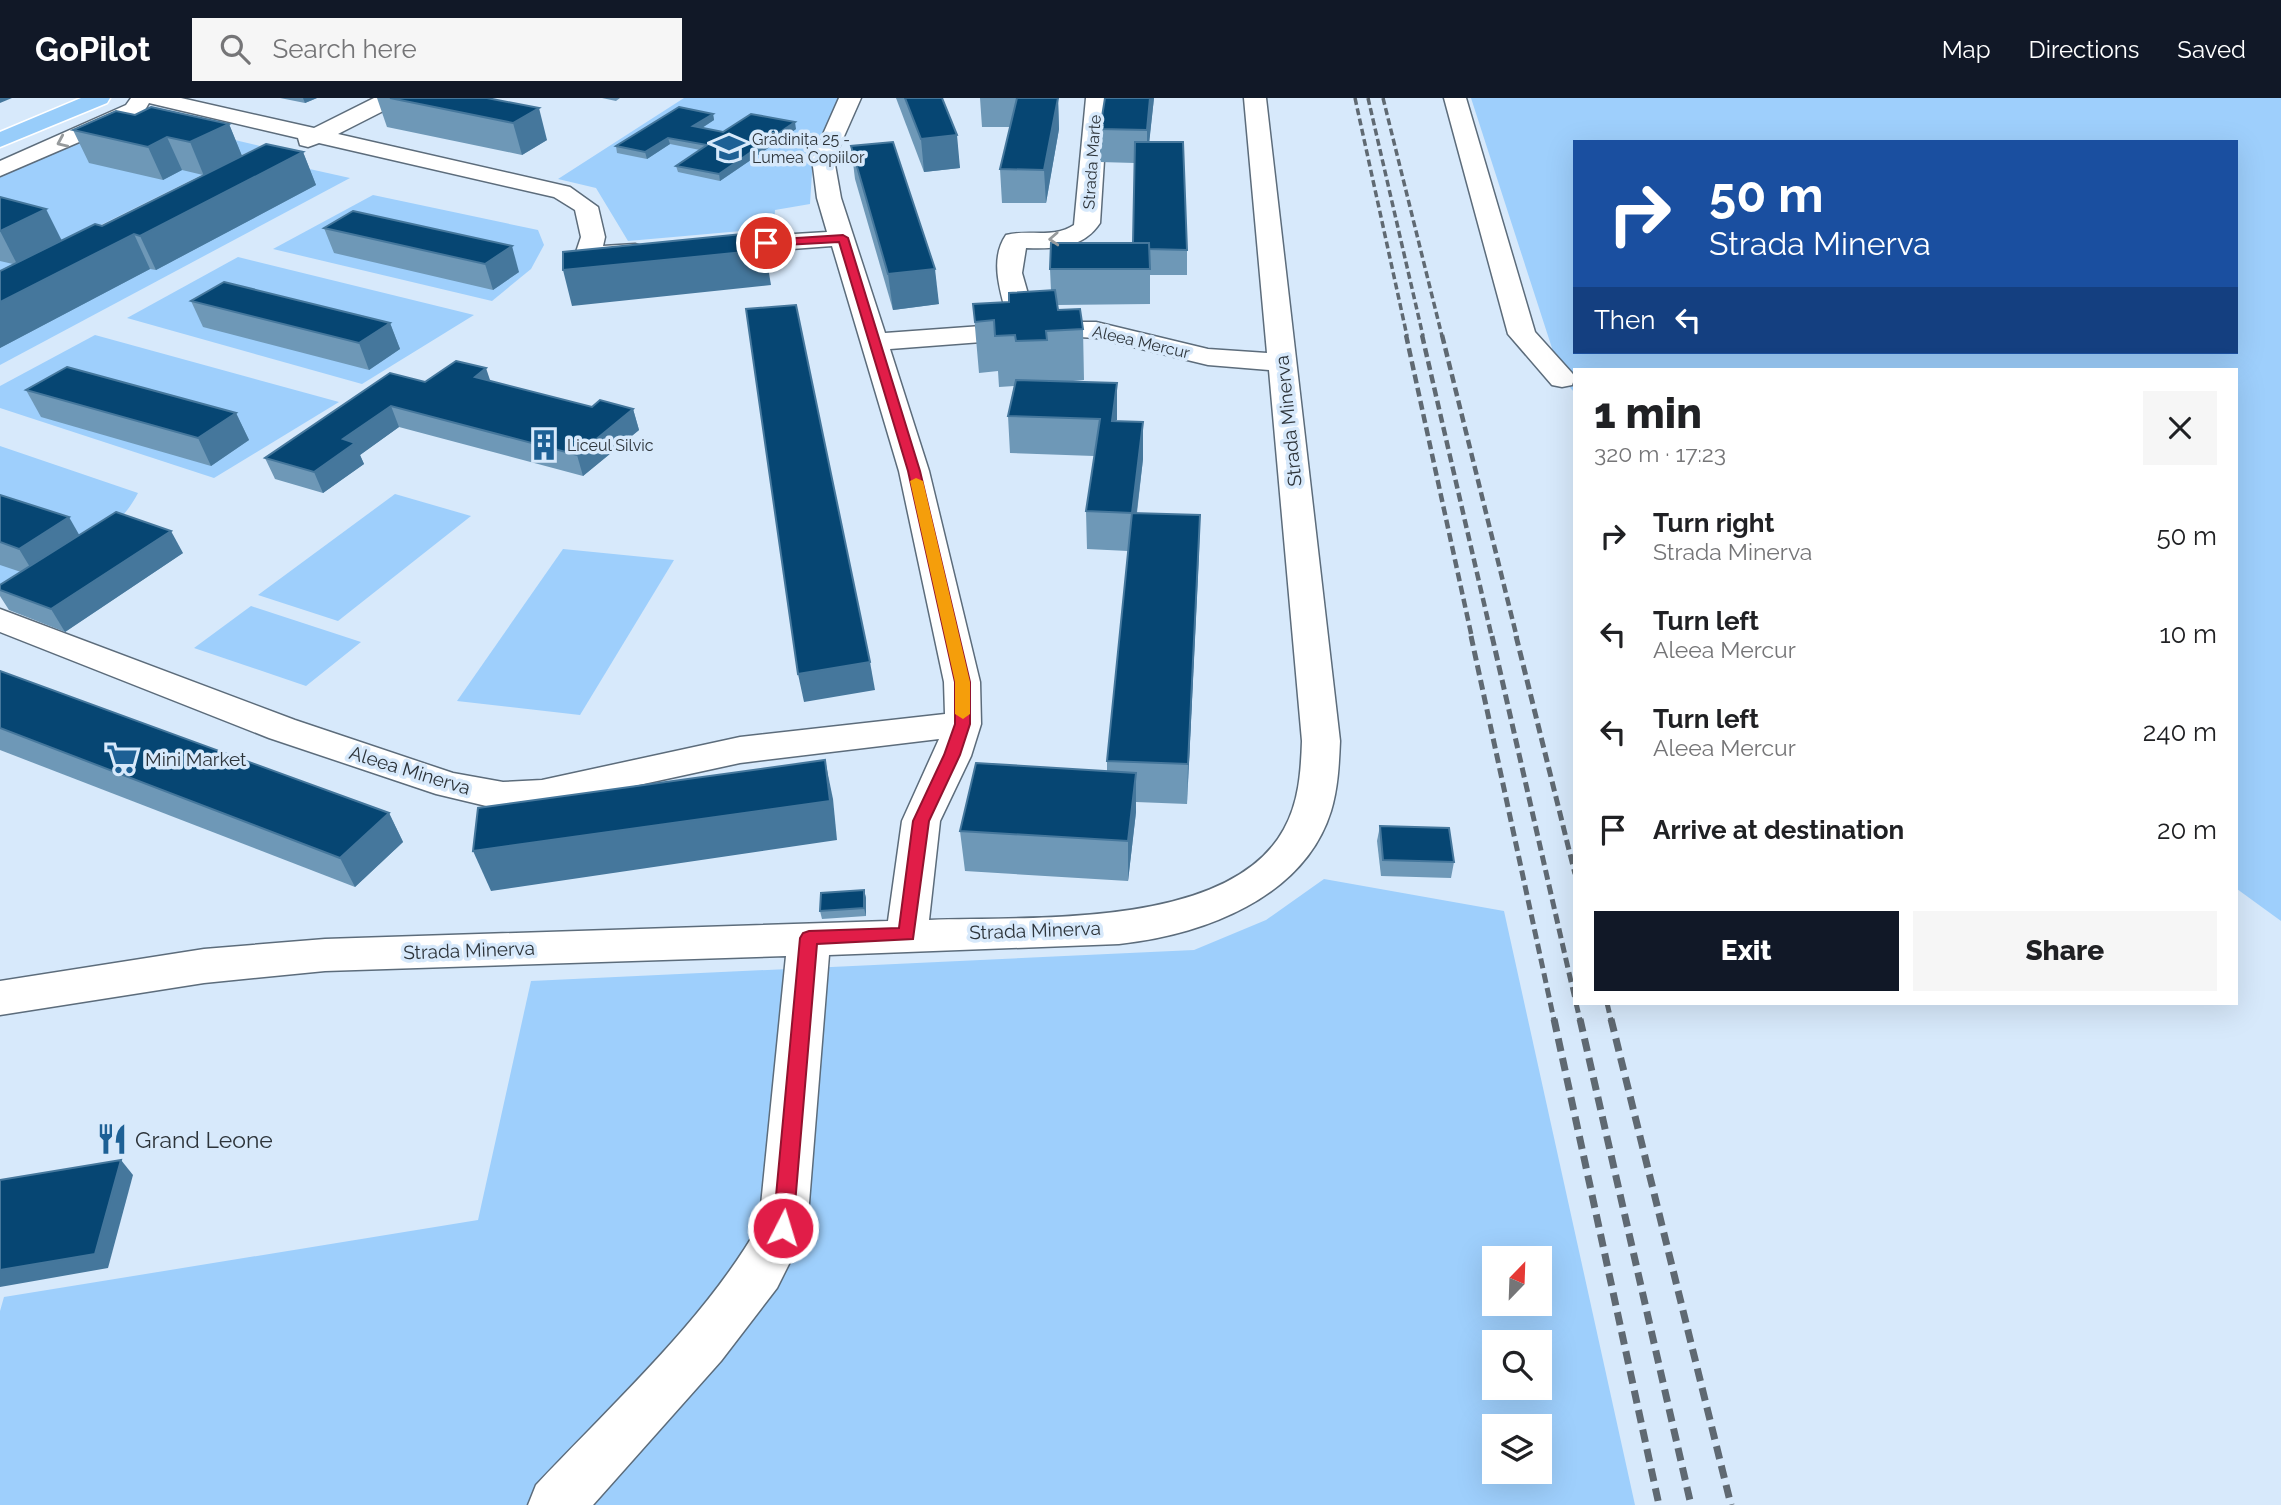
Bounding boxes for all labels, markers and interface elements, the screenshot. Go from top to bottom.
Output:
search box [192,18,682,81]
text: GoPilot [35,30,150,69]
icon: search [216,30,254,68]
text: Search here [272,34,417,64]
text: Map [1942,35,1991,64]
text: Directions [2029,35,2139,64]
text: Saved [2177,35,2246,64]
street label: Strada Marte [1079,114,1105,210]
place label: Grădinița 25 - Lumea Copiilor [752,130,865,167]
school or university icon: Grădinița 25 - Lumea Copiilor [712,131,746,165]
one-way arrow [57,134,70,148]
text: 50 m [1709,166,1824,223]
icon: right [1594,168,1685,259]
pin [736,213,796,273]
icon: arrive [747,224,785,262]
text: Strada Minerva [1709,225,1931,262]
one-way arrow [1048,231,1059,246]
icon: left [1669,301,1707,339]
text: Then [1594,305,1655,335]
street label: Aleea Mercur [1090,322,1192,363]
street label: Strada Minerva [1270,354,1306,488]
text: 1 min [1594,389,1702,438]
button: close [2143,391,2217,465]
building icon: Liceul Silvic [527,428,561,462]
place label: Liceul Silvic [567,436,654,455]
text: 320 m · 17:23 [1594,440,1726,467]
text: Turn right [1653,508,1774,538]
icon: right [1594,517,1632,555]
text: 50 m [2156,521,2217,551]
text: Strada Minerva [1653,538,1812,565]
text: Turn left [1653,606,1759,636]
icon: left [1594,615,1632,653]
text: 10 m [2159,619,2217,649]
text: Aleea Mercur [1653,636,1796,663]
text: Turn left [1653,704,1759,734]
icon: left [1594,713,1632,751]
text: 240 m [2143,717,2217,747]
text: Aleea Mercur [1653,734,1796,761]
street label: Aleea Minerva [347,741,473,799]
supermarket icon: Mini Market [105,742,139,776]
place label: Mini Market [145,748,247,770]
icon: arrive [1594,811,1632,849]
text: Arrive at destination [1653,815,1904,845]
text: 20 m [2157,815,2217,845]
button: Exit [1594,911,1899,991]
button: Share [1913,911,2217,991]
street label: Strada Minerva [969,917,1101,943]
street label: Strada Minerva [403,937,535,963]
restaurant icon: Grand Leone [95,1122,129,1156]
place label: Grand Leone [135,1126,273,1153]
position arrow [746,1191,820,1265]
north arrow [1482,1246,1552,1316]
map controls [1482,1246,1552,1484]
button: search [1482,1330,1552,1400]
button: layers [1482,1414,1552,1484]

